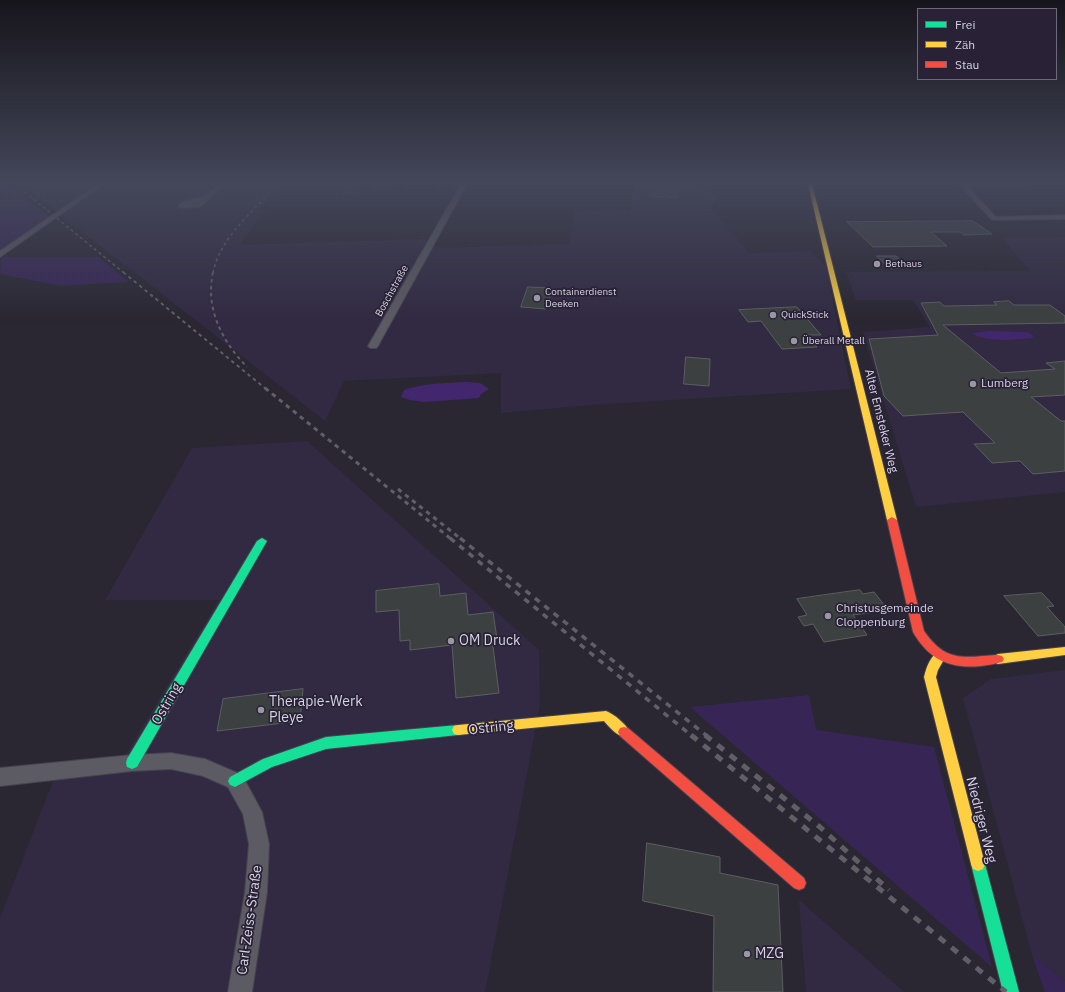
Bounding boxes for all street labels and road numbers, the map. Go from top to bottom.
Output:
street label: Boschstraße [373,263,411,319]
street label: Alter Emsteker Weg [861,368,901,474]
street label: Ostring [148,680,186,728]
street label: Ostring [467,717,515,739]
street label: Niedriger Weg [962,775,1000,865]
street label: Carl-Zeiss-Straße [234,864,266,976]

